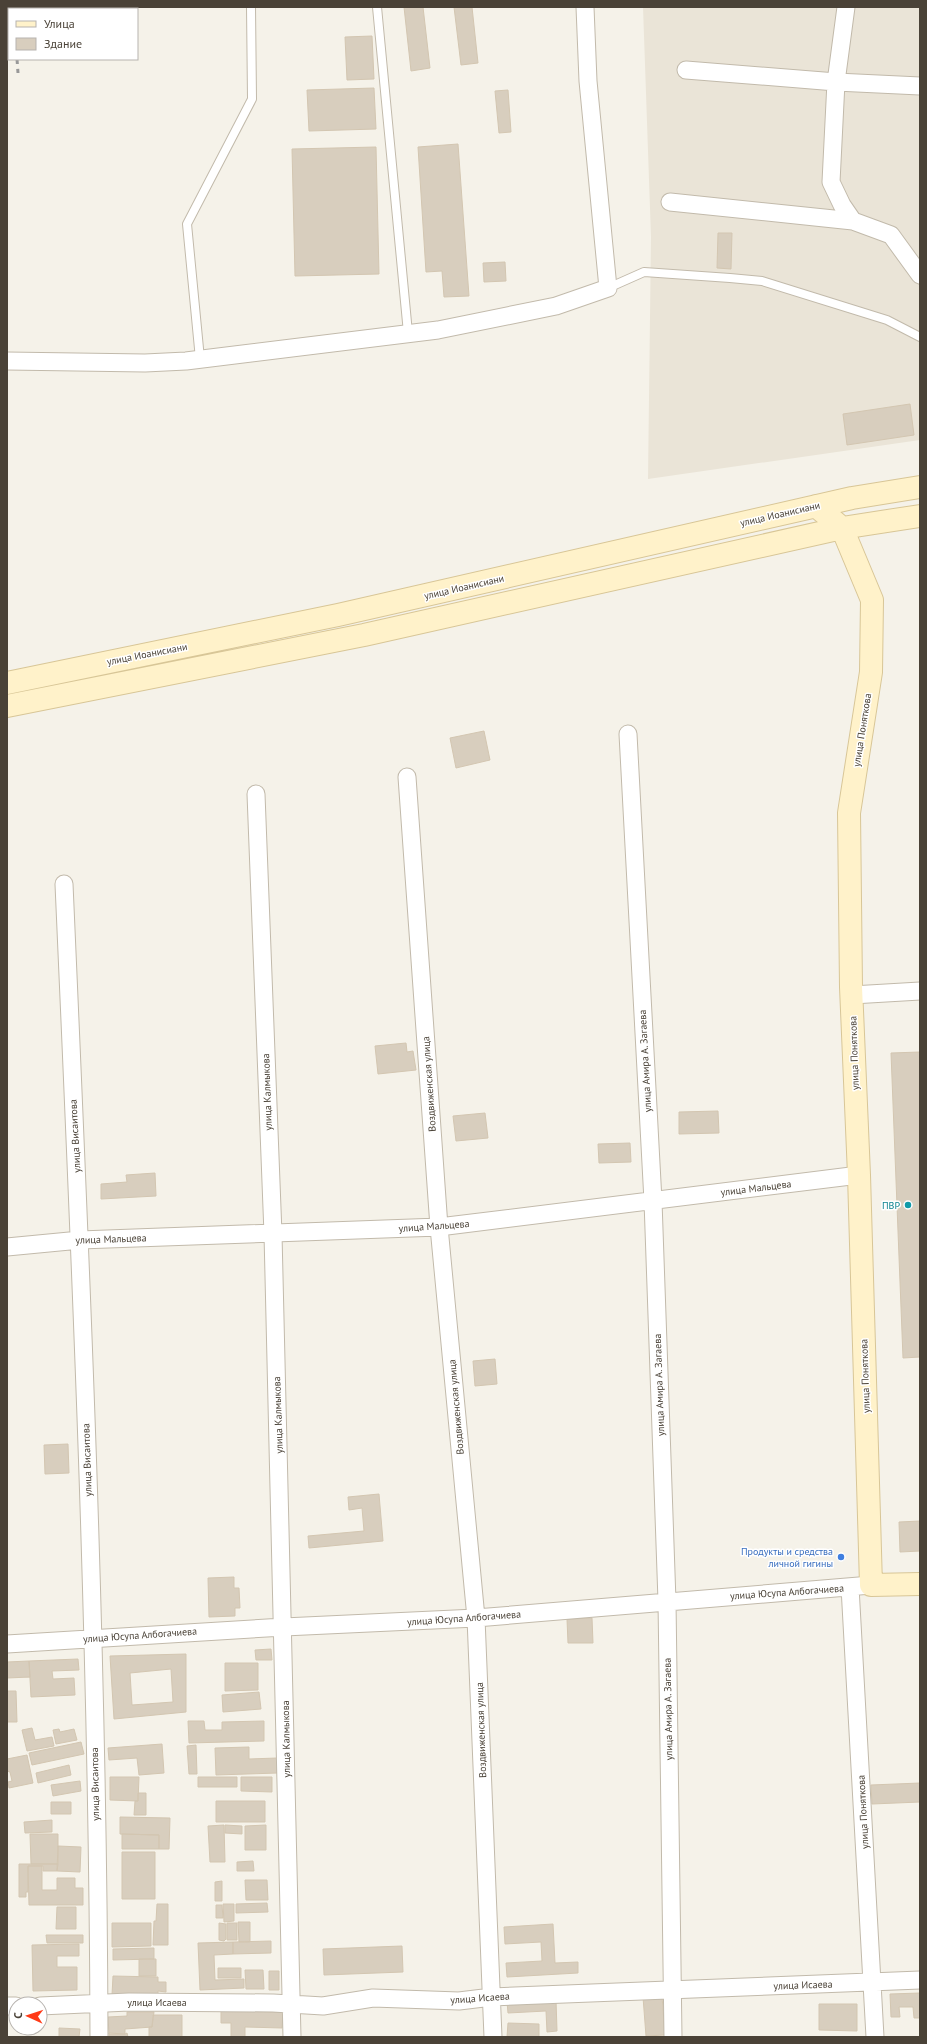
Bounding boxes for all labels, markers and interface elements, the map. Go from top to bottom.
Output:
legend [8,8,138,60]
text: Улица [44,16,75,31]
text: Здание [44,36,82,51]
street label: улица Иоанисиани [739,498,821,530]
street label: улица Иоанисиани [423,571,505,603]
street label: улица Иоанисиани [106,640,188,668]
street label: улица Поняткова [850,692,874,768]
street label: улица Амира А. Загаева [636,1009,654,1113]
street label: улица Поняткова [846,1016,862,1090]
street label: Воздвиженская улица [419,1036,439,1132]
street label: улица Калмыкова [259,1053,275,1131]
street label: улица Висаитова [67,1099,83,1173]
street label: улица Мальцева [720,1177,792,1199]
place label: ПВР [882,1199,900,1212]
marker: ПВР [903,1200,913,1210]
street label: улица Мальцева [398,1217,470,1235]
street label: улица Мальцева [75,1231,147,1247]
street label: улица Амира А. Загаева [651,1334,667,1436]
street label: улица Поняткова [857,1339,873,1413]
street label: Воздвиженская улица [445,1359,467,1455]
street label: улица Калмыкова [270,1376,286,1454]
street label: улица Висаитова [79,1423,95,1497]
place label: Продукты и средства личной гигины [741,1545,833,1570]
marker: Продукты и средства личной гигины [836,1552,846,1562]
street label: улица Юсупа Албогачиева [730,1582,845,1602]
street label: улица Юсупа Албогачиева [407,1608,522,1628]
street label: улица Юсупа Албогачиева [83,1625,198,1645]
street label: улица Амира А. Загаева [661,1658,675,1760]
street label: Воздвиженская улица [473,1682,489,1778]
street label: улица Калмыкова [279,1700,293,1778]
street label: улица Висаитова [88,1747,102,1821]
street label: улица Поняткова [855,1775,871,1849]
street label: улица Исаева [773,1977,833,1993]
street label: улица Исаева [450,1989,510,2007]
north arrow [8,1996,48,2036]
street label: улица Исаева [127,1996,187,2009]
text: С [11,2012,25,2019]

